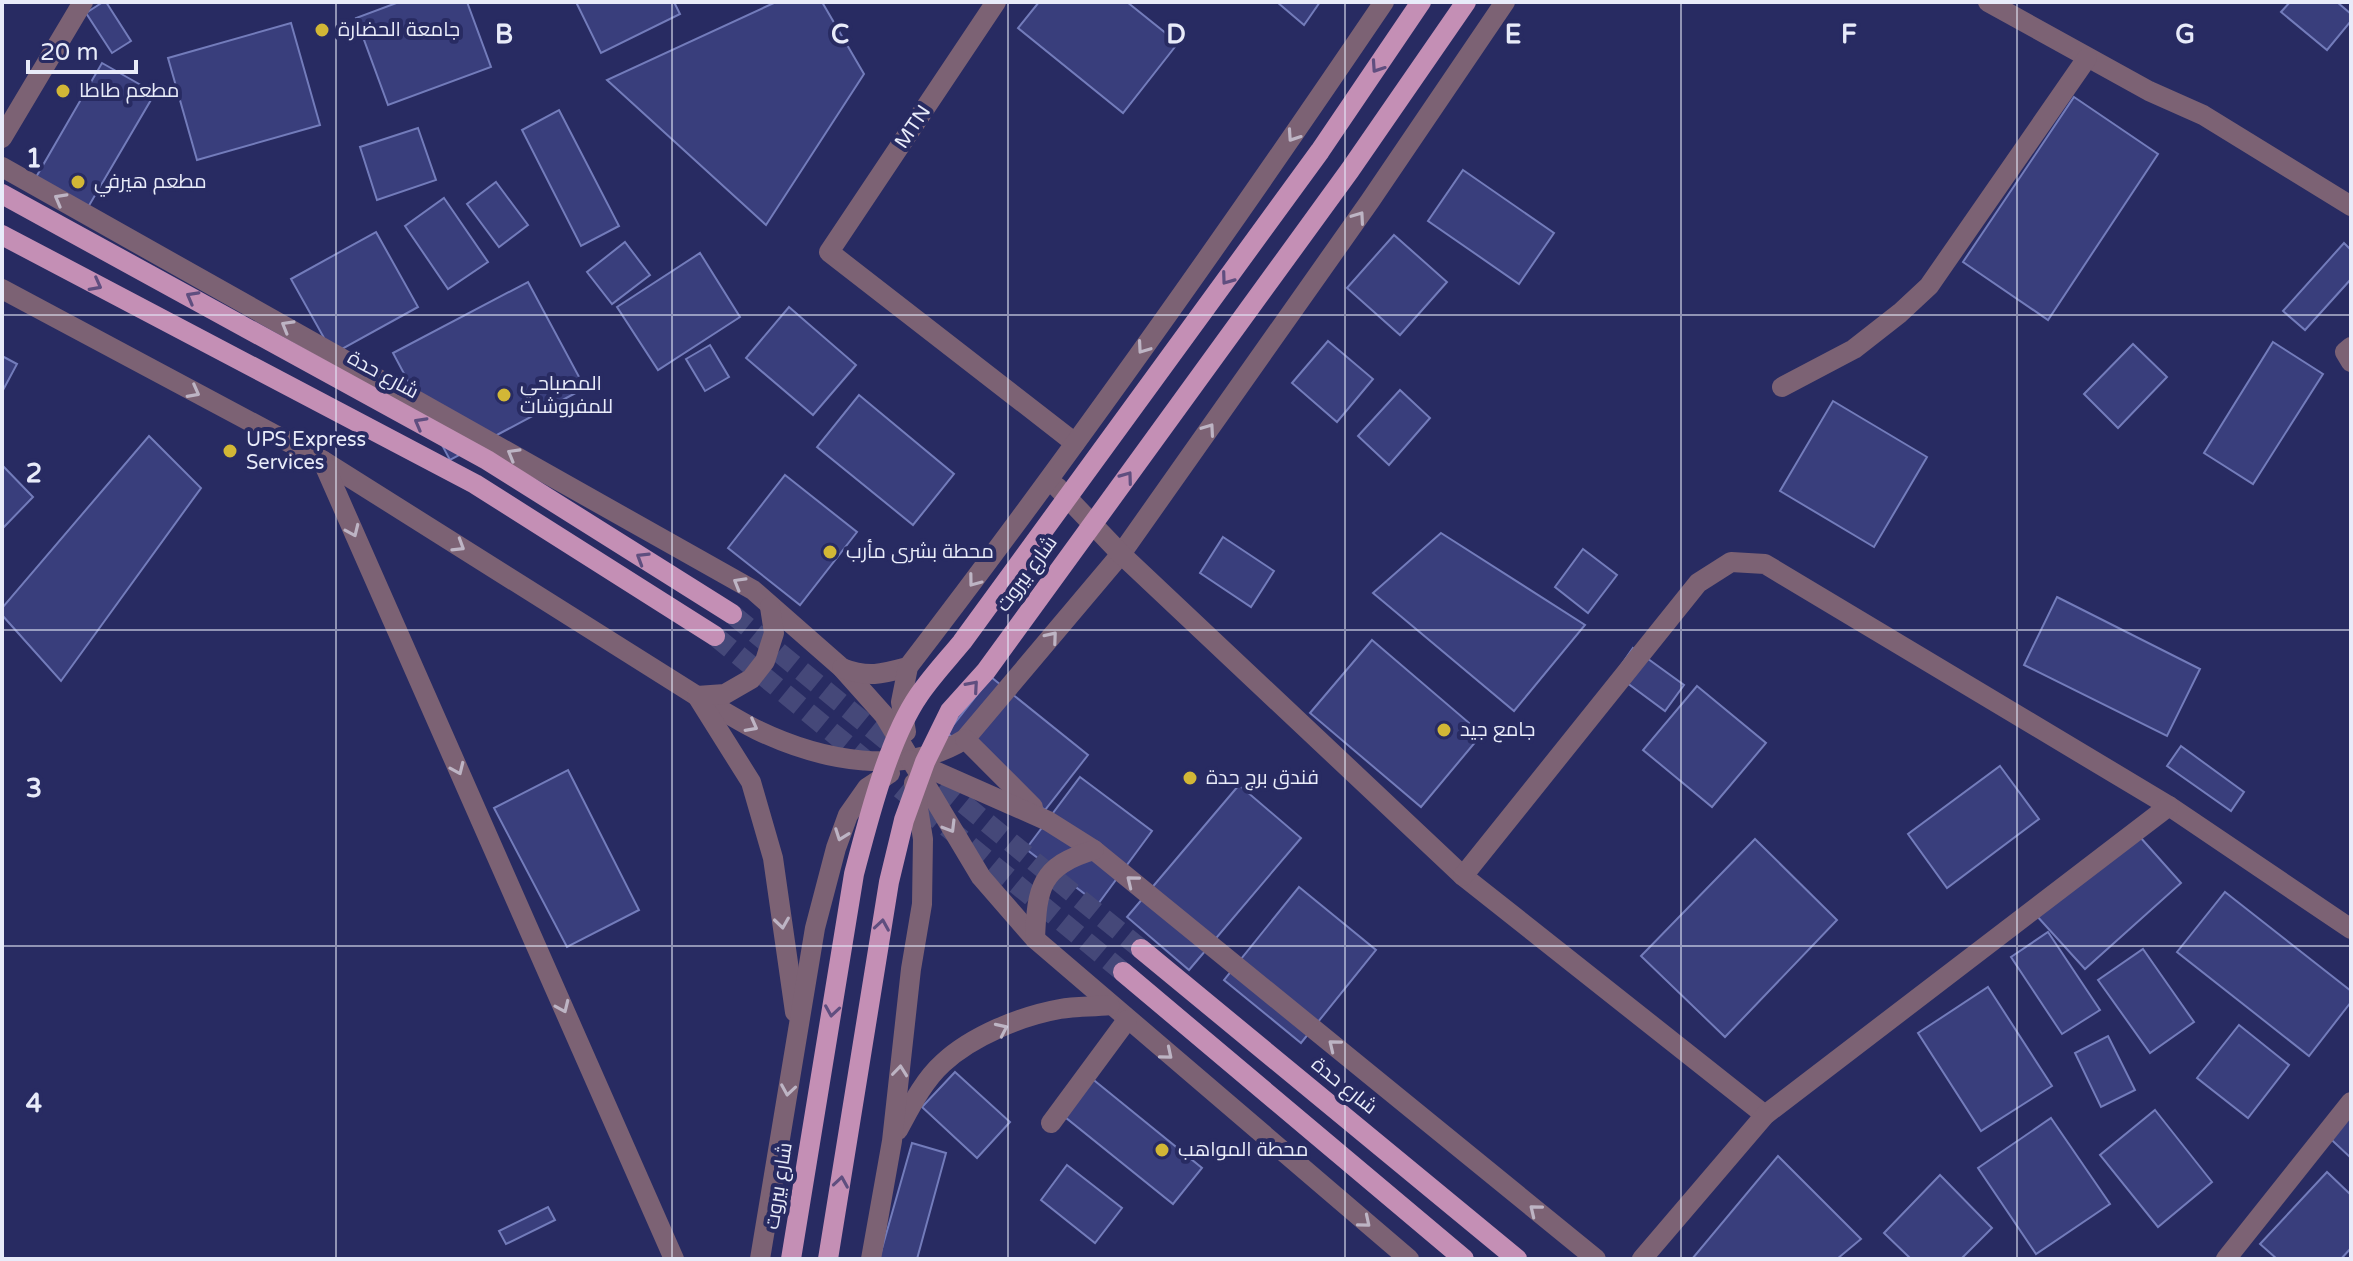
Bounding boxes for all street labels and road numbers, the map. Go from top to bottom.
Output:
street label: MTN [890,101,936,153]
street label: شارع حدة [343,346,423,405]
street label: شارع بيروت [991,531,1063,617]
street label: شارع حدة [1306,1052,1382,1120]
street label: شارع بيروت [760,1141,799,1231]

